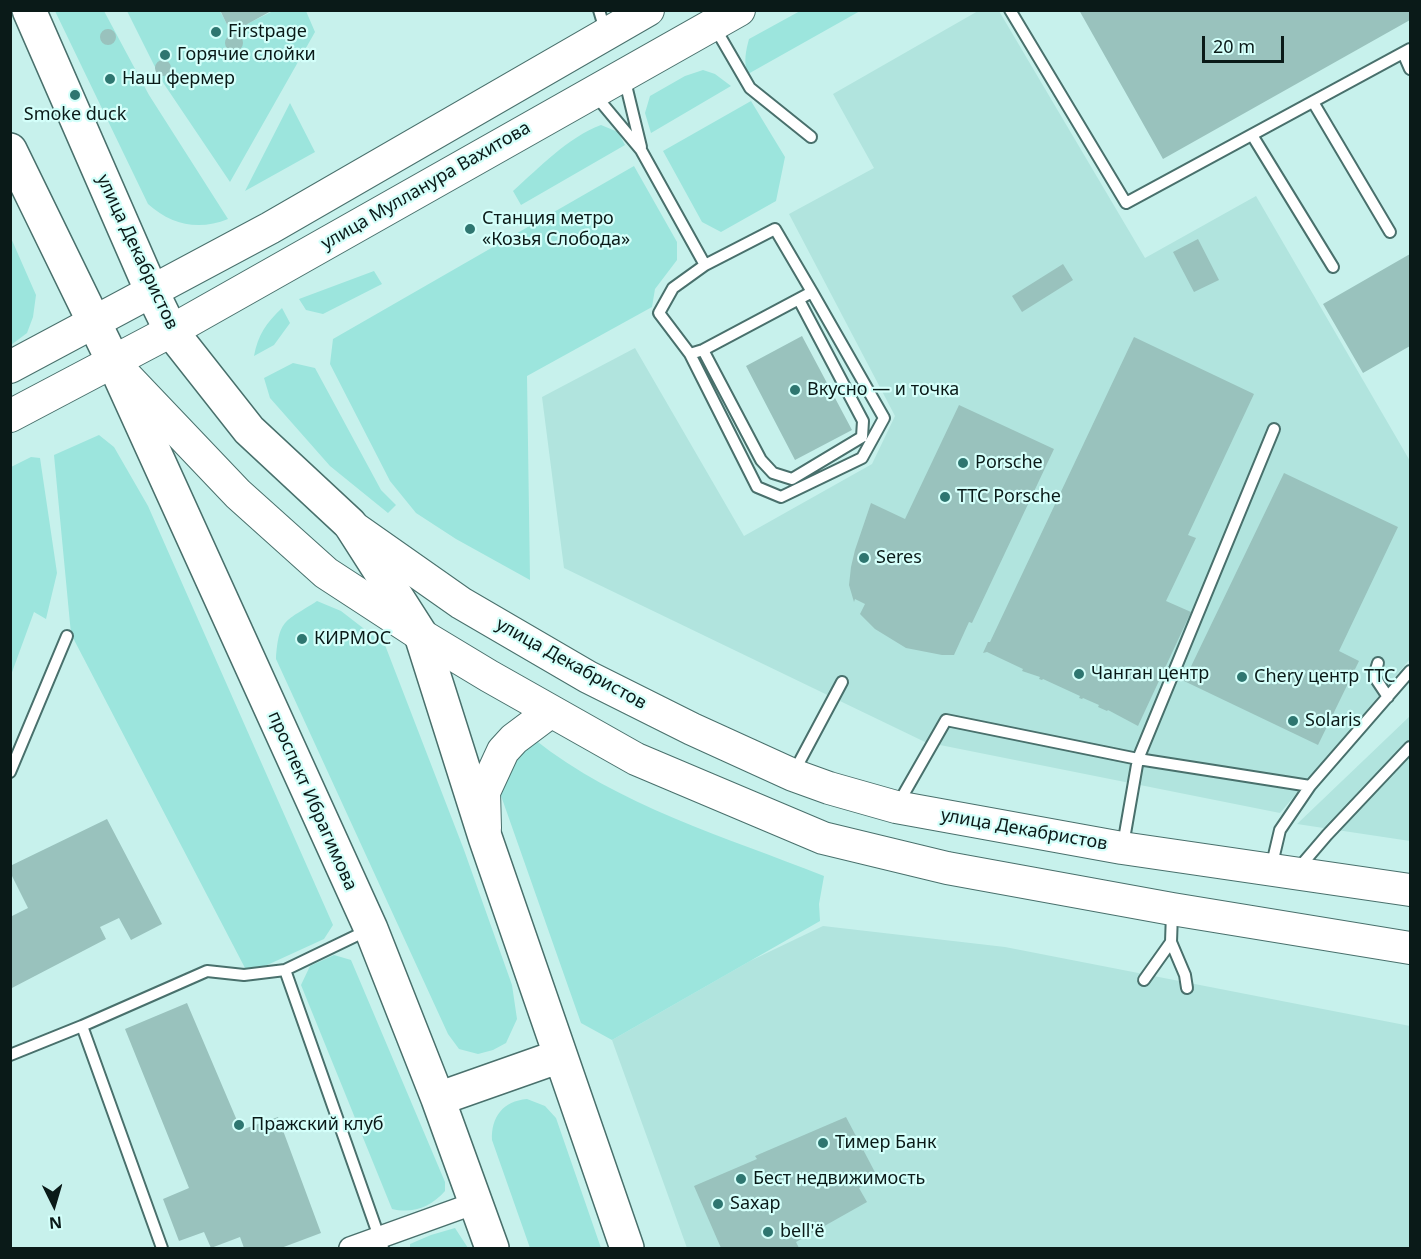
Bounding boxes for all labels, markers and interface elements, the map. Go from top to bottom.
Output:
place label: Firstpage [228,21,307,43]
scale bar [1205,24,1288,62]
marker: Firstpage [209,25,223,39]
text: 20 m [1213,34,1255,58]
place label: Горячие слойки [177,44,316,66]
marker: Горячие слойки [158,48,172,62]
place label: Наш фермер [122,68,235,90]
marker: Наш фермер [103,72,117,86]
marker: Smoke duck [68,88,82,102]
place label: Smoke duck [24,104,126,126]
street label: улица Мулланура Вахитова [318,117,534,255]
street label: улица Декабристов [92,171,182,333]
place label: Станция метро «Козья Слобода» [482,208,630,250]
marker: Станция метро «Козья Слобода» [463,222,477,236]
place label: Вкусно — и точка [807,379,959,401]
marker: Вкусно — и точка [788,383,802,397]
place label: Porsche [975,452,1043,474]
marker: Porsche [956,456,970,470]
place label: ТТС Porsche [957,486,1061,508]
marker: ТТС Porsche [938,490,952,504]
place label: Seres [876,547,922,569]
marker: Seres [857,551,871,565]
street label: улица Декабристов [492,614,650,714]
place label: КИРМОС [314,628,391,650]
marker: КИРМОС [295,632,309,646]
place label: Чанган центр [1091,663,1209,685]
place label: Chery центр ТТС [1254,666,1395,688]
marker: Чанган центр [1072,667,1086,681]
marker: Chery центр ТТС [1235,670,1249,684]
street label: проспект Ибрагимова [263,708,361,894]
place label: Solaris [1305,710,1361,732]
marker: Solaris [1286,714,1300,728]
street label: улица Декабристов [939,805,1109,855]
place label: Пражский клуб [251,1114,384,1136]
marker: Пражский клуб [232,1118,246,1132]
place label: Тимер Банк [835,1132,937,1154]
marker: Тимер Банк [816,1136,830,1150]
place label: Бест недвижимость [753,1168,925,1190]
marker: Бест недвижимость [734,1172,748,1186]
north arrow [24,1175,84,1235]
place label: Saxap [730,1193,781,1215]
marker: Saxap [711,1197,725,1211]
text: N [48,1211,63,1234]
place label: bell'ё [780,1221,824,1243]
marker: bell'ё [761,1225,775,1239]

